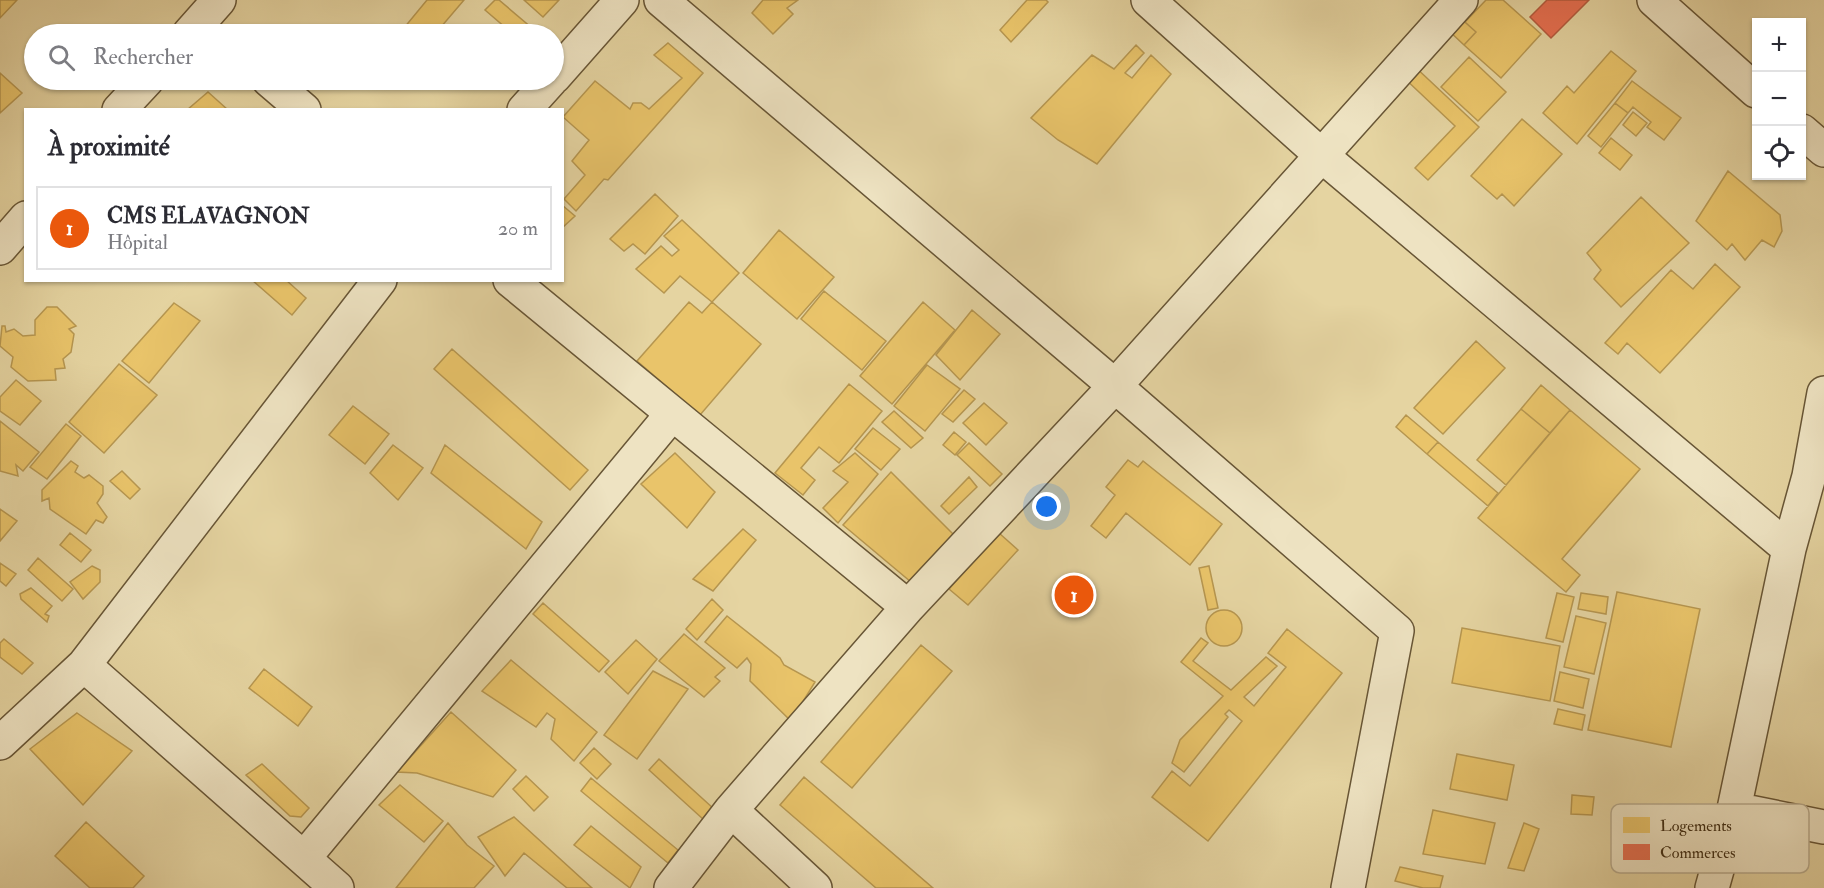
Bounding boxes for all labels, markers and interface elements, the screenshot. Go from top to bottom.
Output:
map controls [1752,18,1806,180]
button: + [1752,18,1806,72]
search box [24,24,564,90]
icon: search [45,41,78,74]
text: Rechercher [93,43,193,71]
button: − [1752,72,1806,126]
button: locate [1752,126,1806,180]
text: À proximité [48,131,170,163]
text: CMS ELAVAGNON [107,202,309,230]
text: 1 [66,216,73,241]
text: 20 m [498,216,538,241]
text: Hôpital [107,230,168,255]
your location [1032,492,1061,521]
pin: 1 [1054,572,1094,618]
legend [1611,804,1809,873]
text: Logements [1660,816,1732,836]
text: Commerces [1660,843,1735,863]

